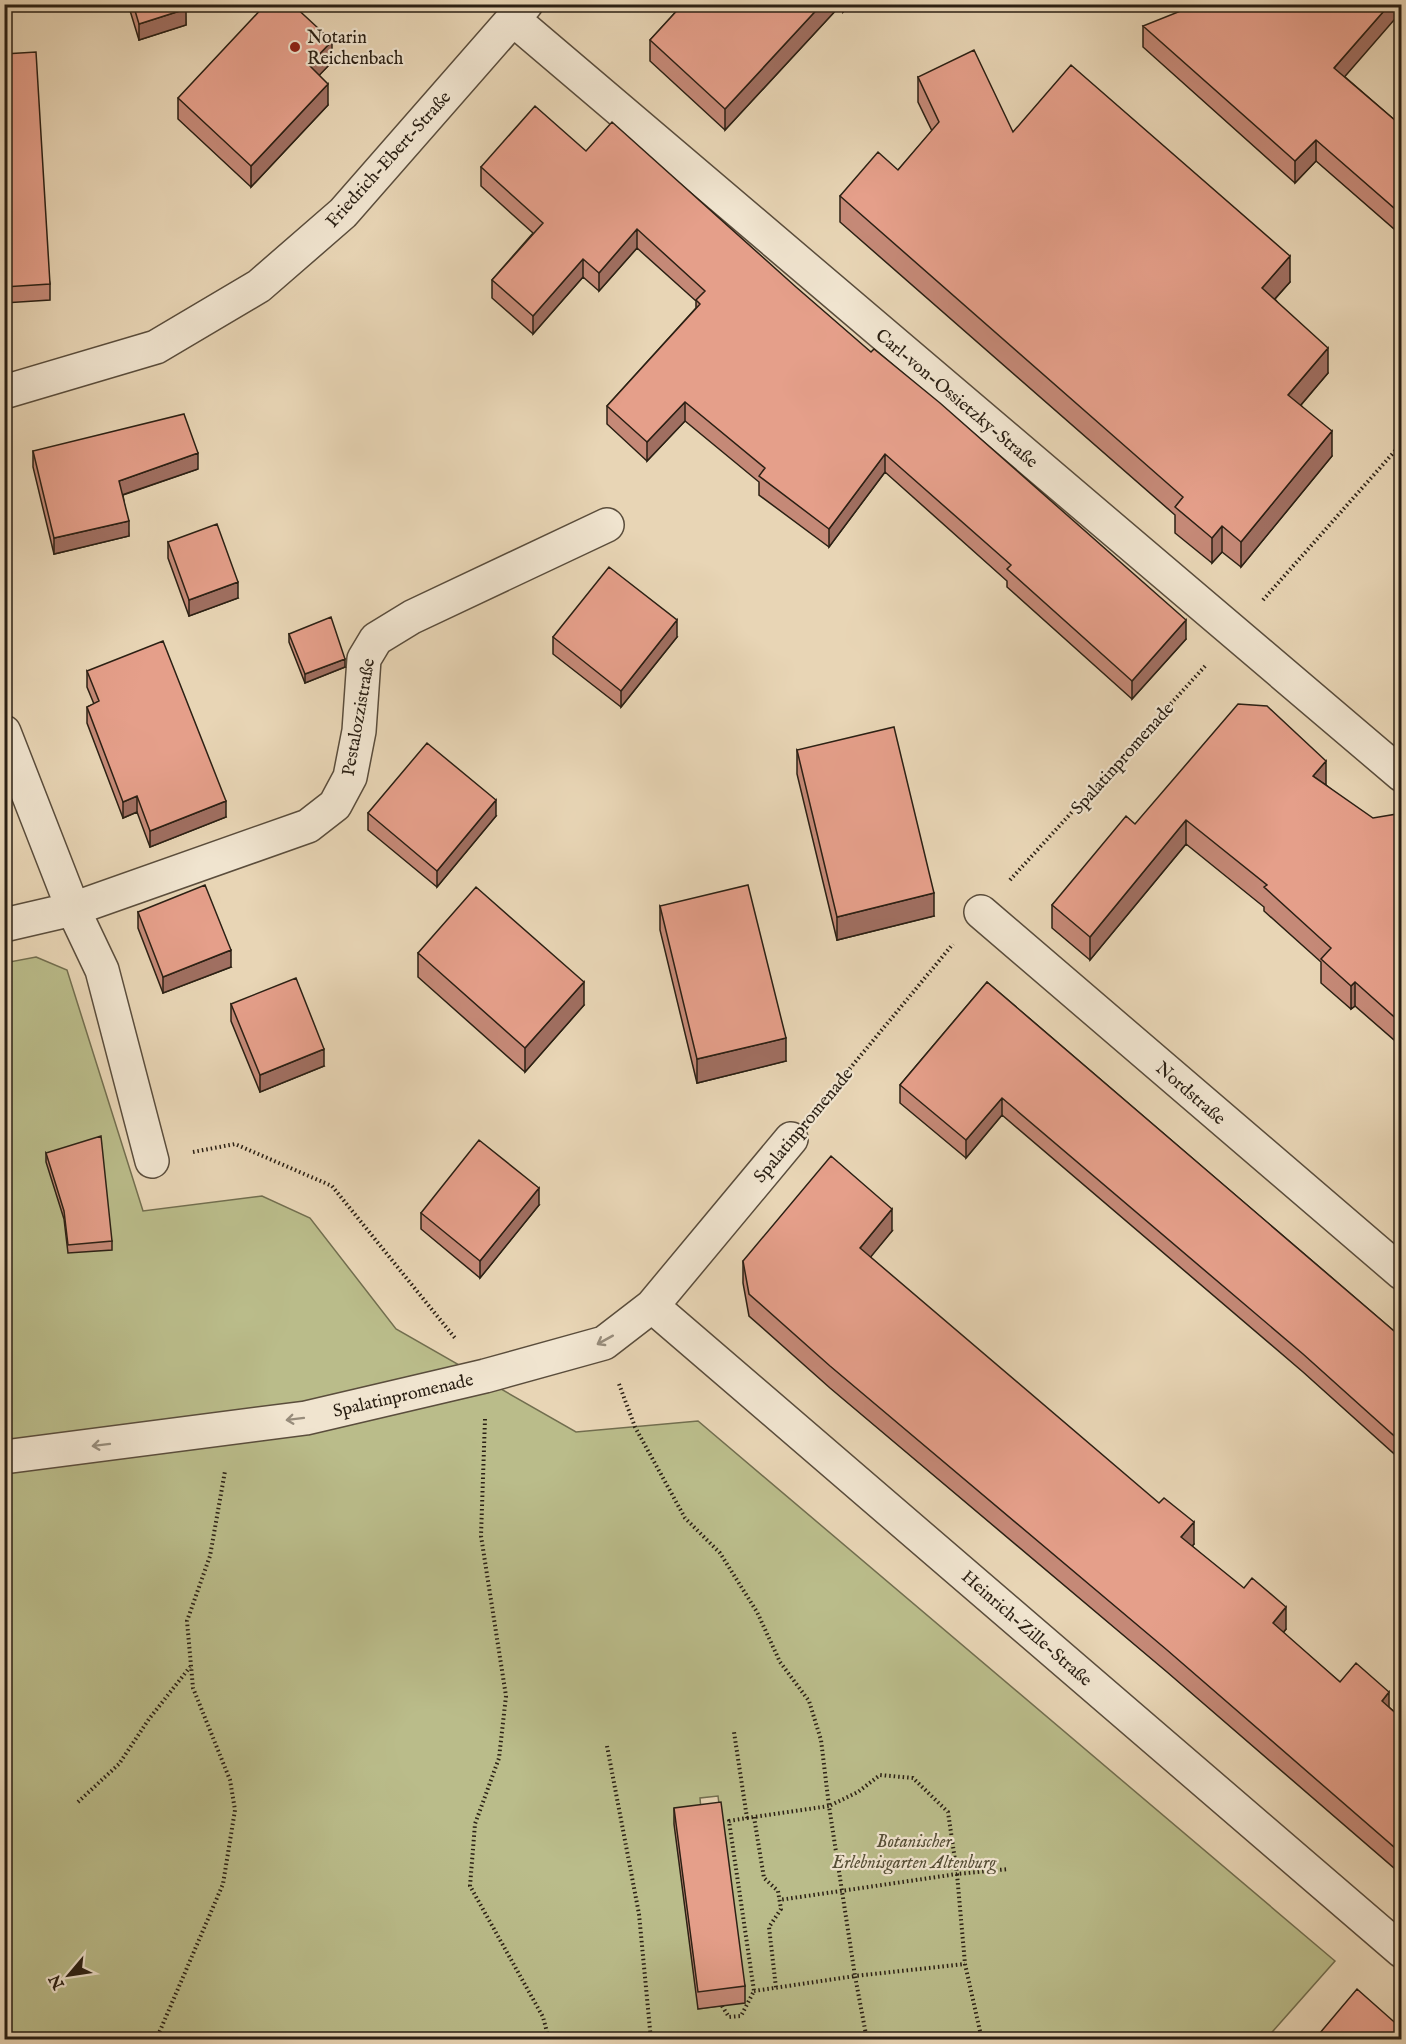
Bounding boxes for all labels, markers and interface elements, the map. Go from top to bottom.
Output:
place label: Notarin Reichenbach [307,27,404,71]
marker: Notarin Reichenbach [288,40,302,54]
street label: Friedrich-Ebert-Straße [322,87,457,233]
street label: Carl-von-Ossietzky-Straße [870,324,1042,474]
street label: Pestalozzistraße [338,657,381,778]
street label: Spalatinpromenade [1067,698,1180,820]
street label: Nordstraße [1150,1057,1230,1131]
street label: Spalatinpromenade [749,1064,859,1188]
one-way arrow [597,1334,614,1346]
street label: Spalatinpromenade [331,1369,476,1424]
one-way arrow [285,1414,305,1425]
one-way arrow [92,1439,112,1450]
street label: Heinrich-Zille-Straße [956,1566,1096,1692]
park label: Botanischer Erlebnisgarten Altenburg [831,1831,997,1875]
north arrow [39,1945,99,2005]
text: N [45,1970,70,1993]

